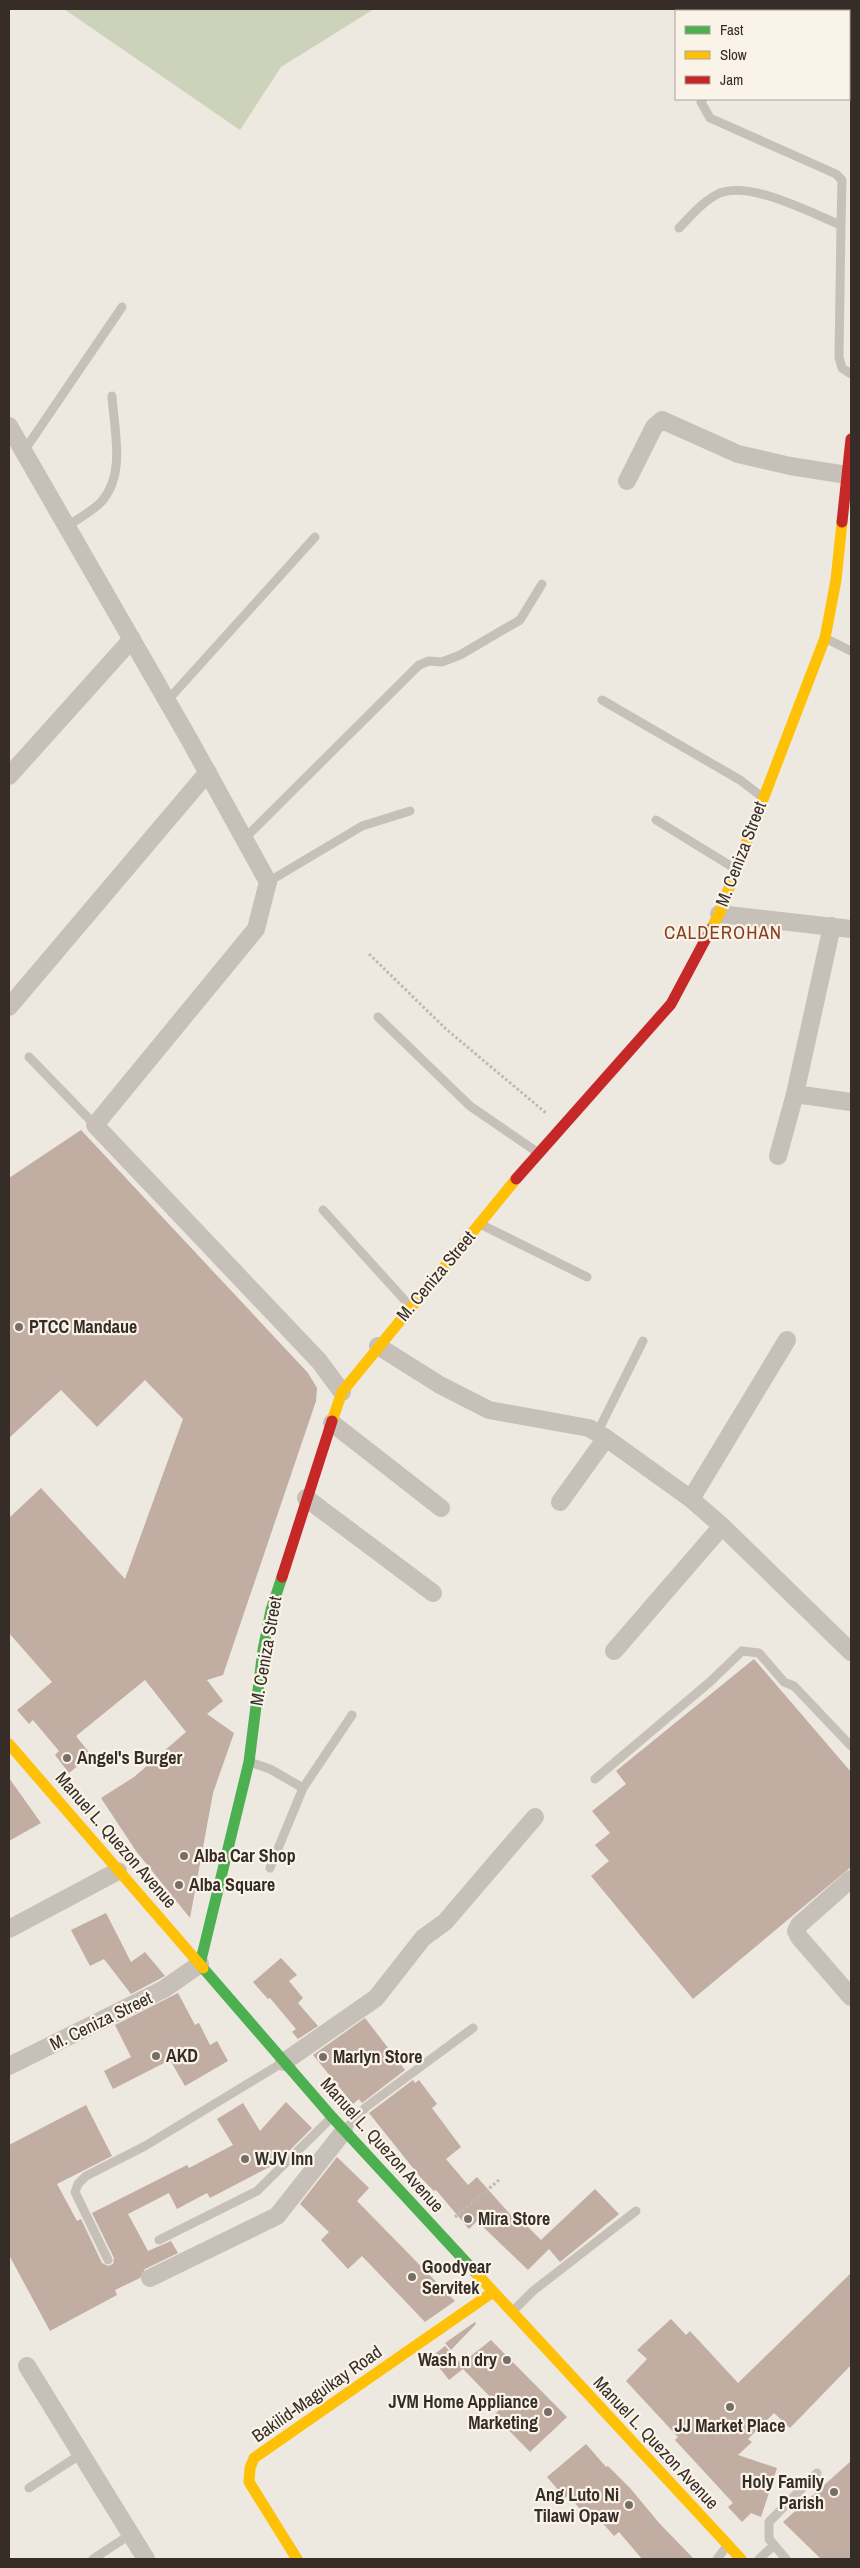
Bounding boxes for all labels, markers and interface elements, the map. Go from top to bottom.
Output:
legend [675,10,850,100]
text: Fast [720,19,744,40]
text: Slow [720,44,747,65]
text: Jam [720,69,743,90]
street label: M. Ceniza Street [709,798,772,910]
district label: CALDEROHAN [664,919,782,945]
street label: M. Ceniza Street [390,1225,481,1326]
place label: PTCC Mandaue [29,1314,137,1339]
marker: PTCC Mandaue [13,1321,25,1333]
street label: M. Ceniza Street [244,1594,287,1708]
place label: Angel's Burger [77,1745,182,1770]
marker: Angel's Burger [61,1752,73,1764]
street label: Manuel L. Quezon Avenue [50,1766,183,1913]
place label: Alba Car Shop [194,1843,296,1868]
marker: Alba Car Shop [178,1850,190,1862]
place label: Alba Square [189,1872,275,1897]
marker: Alba Square [173,1879,185,1891]
street label: M. Ceniza Street [46,1985,156,2056]
place label: AKD [166,2043,198,2068]
place label: Marlyn Store [333,2044,422,2069]
marker: AKD [150,2050,162,2062]
marker: Marlyn Store [317,2051,329,2063]
street label: Manuel L. Quezon Avenue [315,2072,450,2218]
place label: WJV Inn [255,2146,313,2171]
marker: WJV Inn [239,2153,251,2165]
place label: Mira Store [478,2206,550,2231]
marker: Mira Store [462,2213,474,2225]
place label: Goodyear Servitek [422,2254,491,2300]
marker: Goodyear Servitek [406,2271,418,2283]
street label: Bakilid-Maguikay Road [247,2339,387,2448]
place label: Wash n dry [418,2347,498,2372]
marker: Wash n dry [501,2354,513,2366]
street label: Manuel L. Quezon Avenue [588,2371,725,2515]
place label: JVM Home Appliance Marketing [388,2389,538,2435]
marker: JJ Market Place [724,2401,736,2413]
marker: JVM Home Appliance Marketing [542,2406,554,2418]
place label: JJ Market Place [675,2413,785,2438]
place label: Holy Family Parish [742,2469,825,2515]
place label: Ang Luto Ni Tilawi Opaw [534,2482,620,2528]
marker: Holy Family Parish [828,2486,840,2498]
marker: Ang Luto Ni Tilawi Opaw [623,2499,635,2511]

